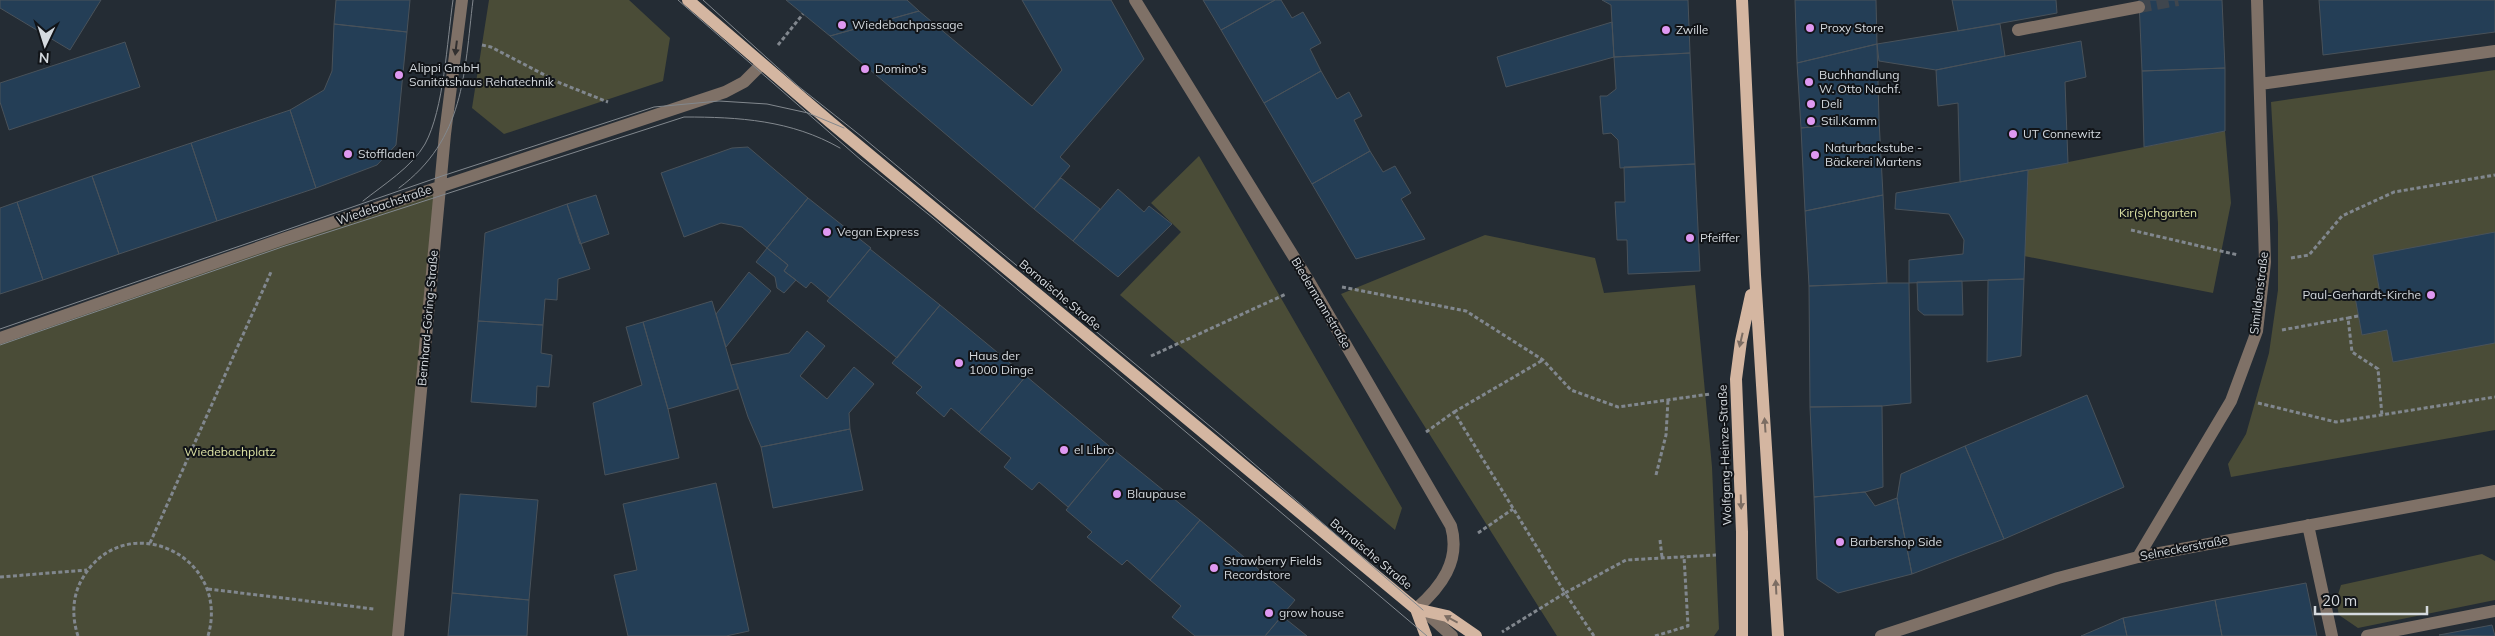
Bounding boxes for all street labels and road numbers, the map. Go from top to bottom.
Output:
street label: Wiedebachstraße [334,181,433,228]
street label: Bernhard-Göring-Straße [414,249,441,386]
street label: Simildenstraße [2246,251,2271,335]
street label: Biedermannstraße [1288,255,1354,351]
street label: Bornaische Straße [1016,256,1104,333]
street label: Wolfgang-Heinze-Straße [1715,384,1734,526]
street label: Bornaische Straße [1327,515,1415,592]
street label: Selneckerstraße [2139,532,2229,563]

